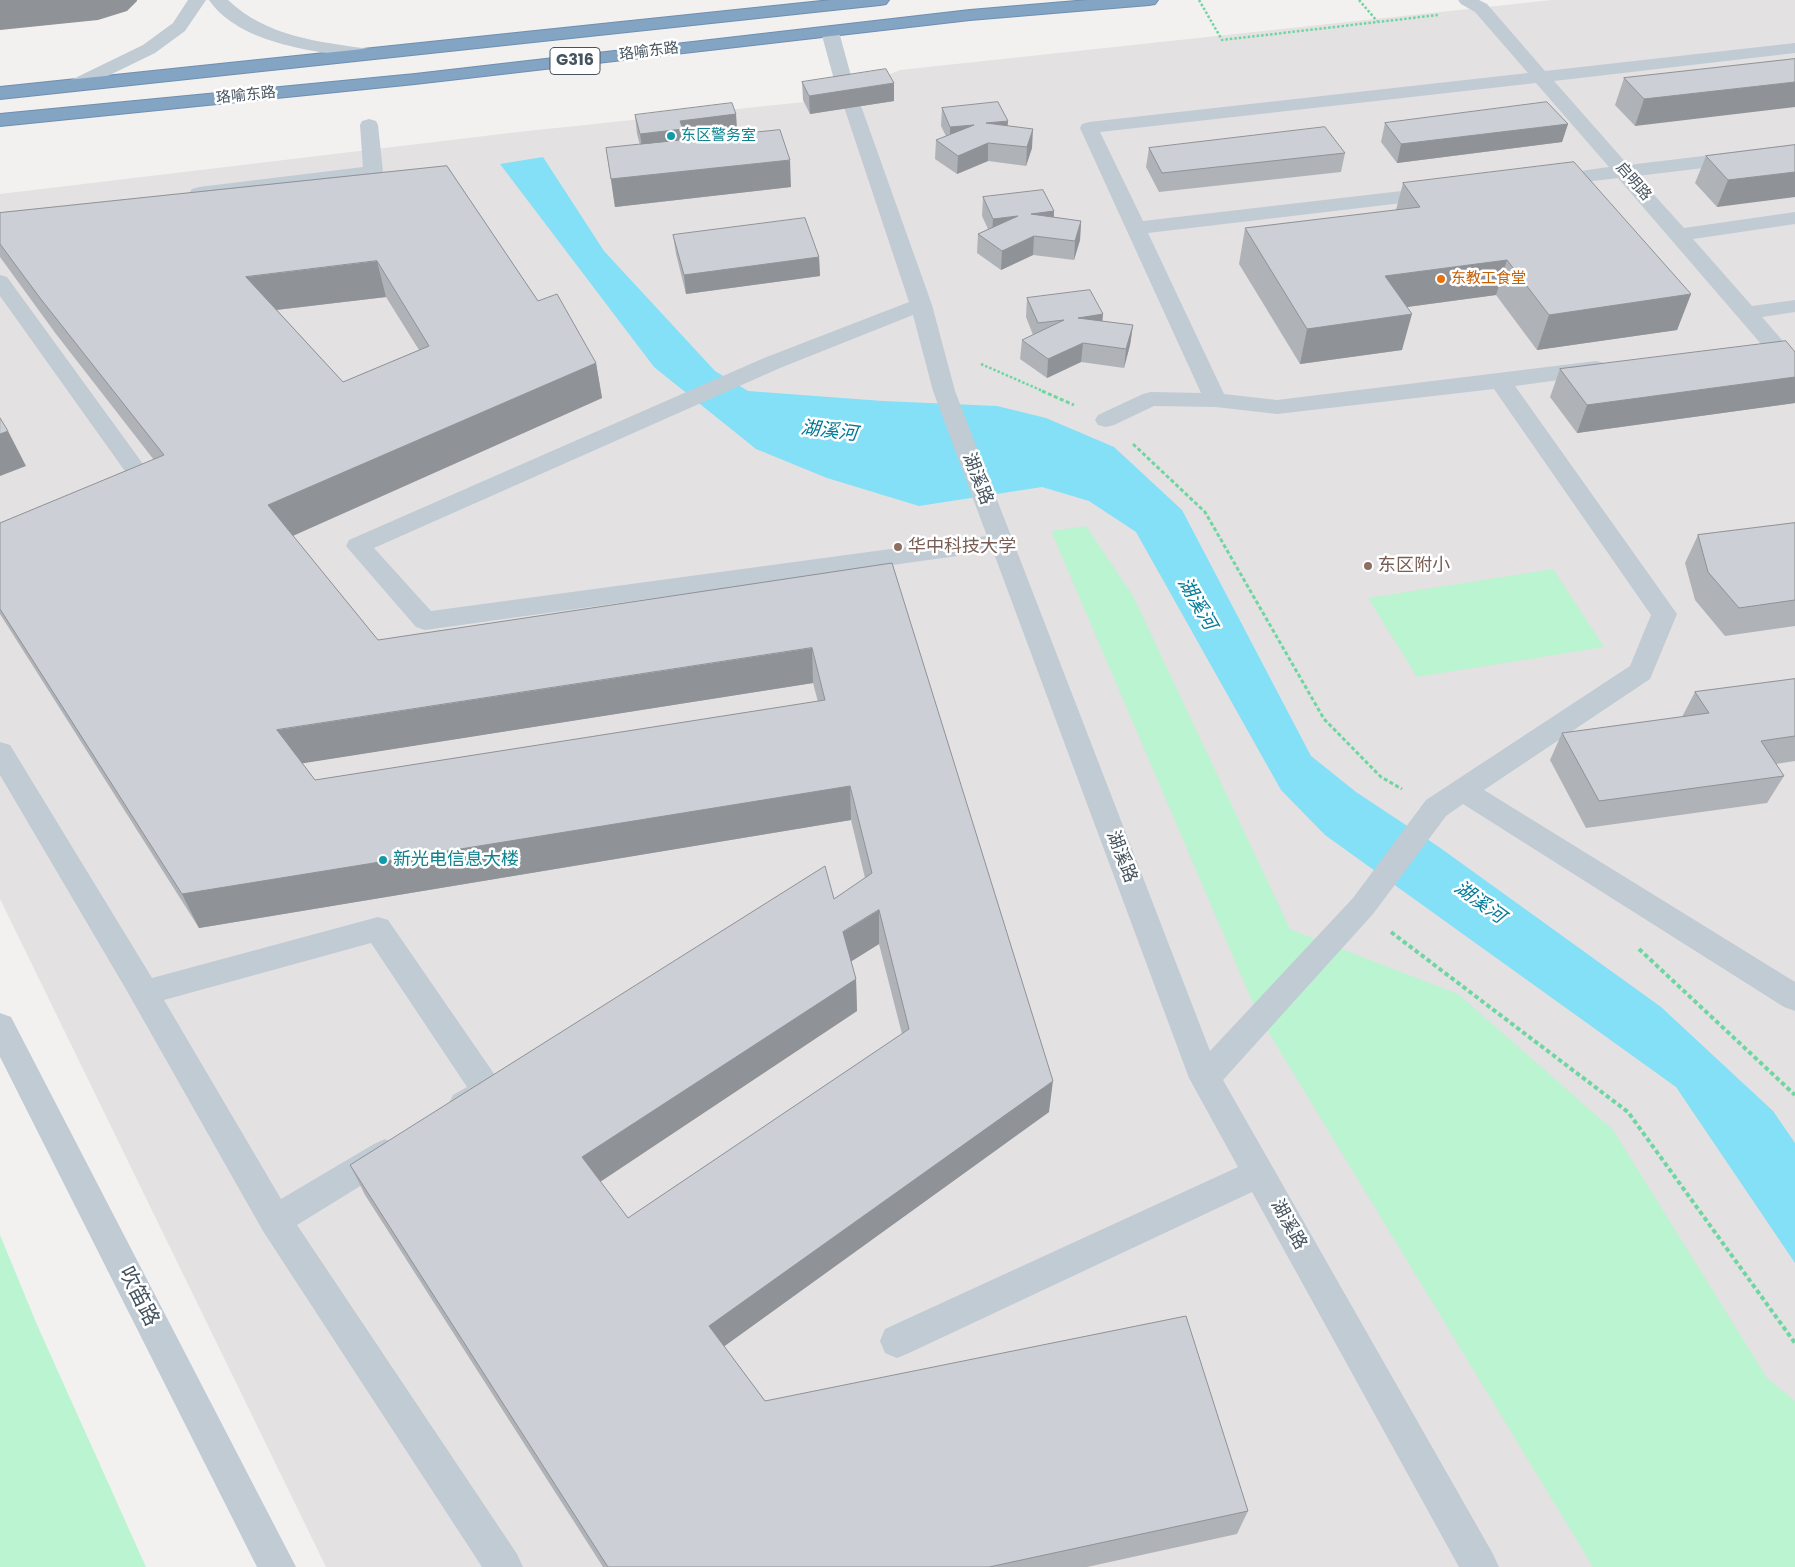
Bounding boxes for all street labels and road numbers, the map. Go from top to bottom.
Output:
street label: 珞喻东路 [618,39,680,65]
road number: G316 [550,48,600,74]
street label: 珞喻东路 [215,84,277,108]
street label: 启明路 [1611,159,1655,205]
street label: 湖溪路 [957,450,997,508]
street label: 湖溪路 [1101,828,1141,886]
street label: 湖溪路 [1265,1196,1311,1254]
street label: 吹笛路 [112,1263,164,1331]

